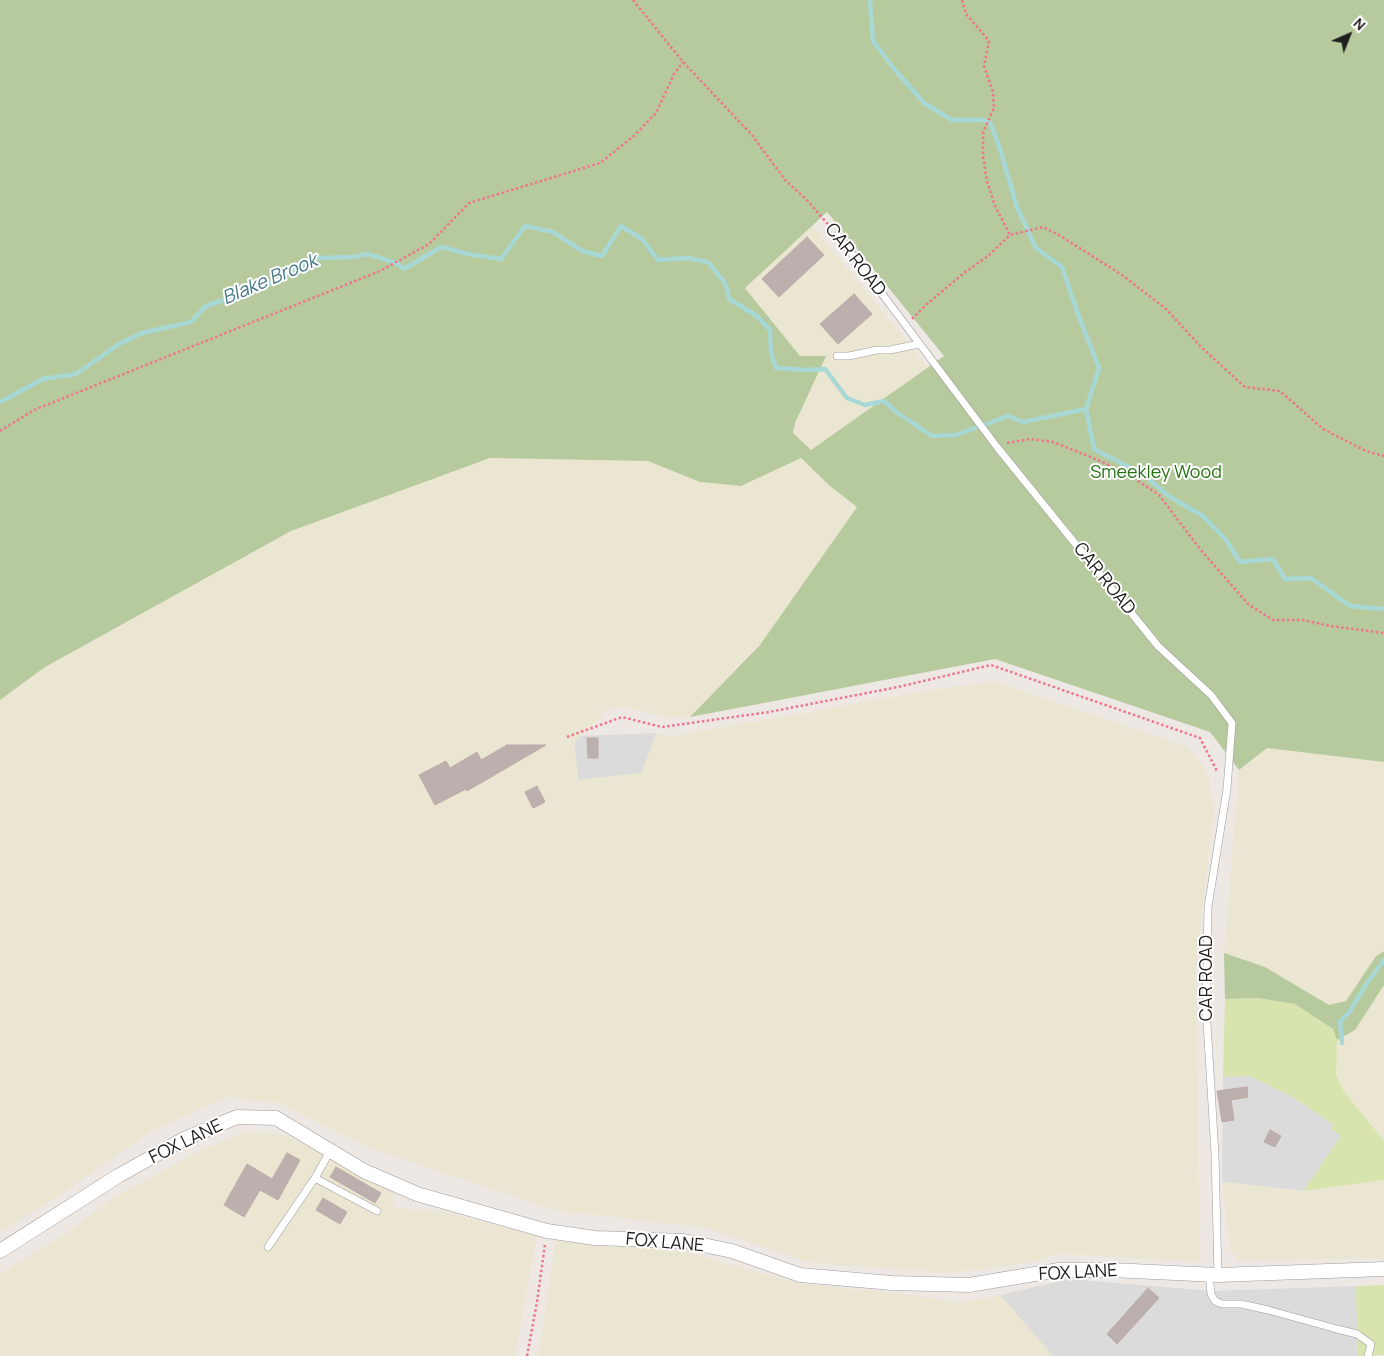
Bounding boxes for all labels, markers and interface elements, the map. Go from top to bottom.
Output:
north arrow [1324,10,1374,60]
text: N [1350,14,1370,34]
street label: CAR ROAD [820,219,890,301]
water label: Blake Brook [219,250,321,310]
park label: Smeekley Wood [1090,462,1222,484]
street label: CAR ROAD [1068,539,1140,619]
street label: CAR ROAD [1196,935,1218,1021]
street label: FOX LANE [146,1115,226,1169]
street label: FOX LANE [625,1229,705,1257]
street label: FOX LANE [1038,1260,1118,1286]

